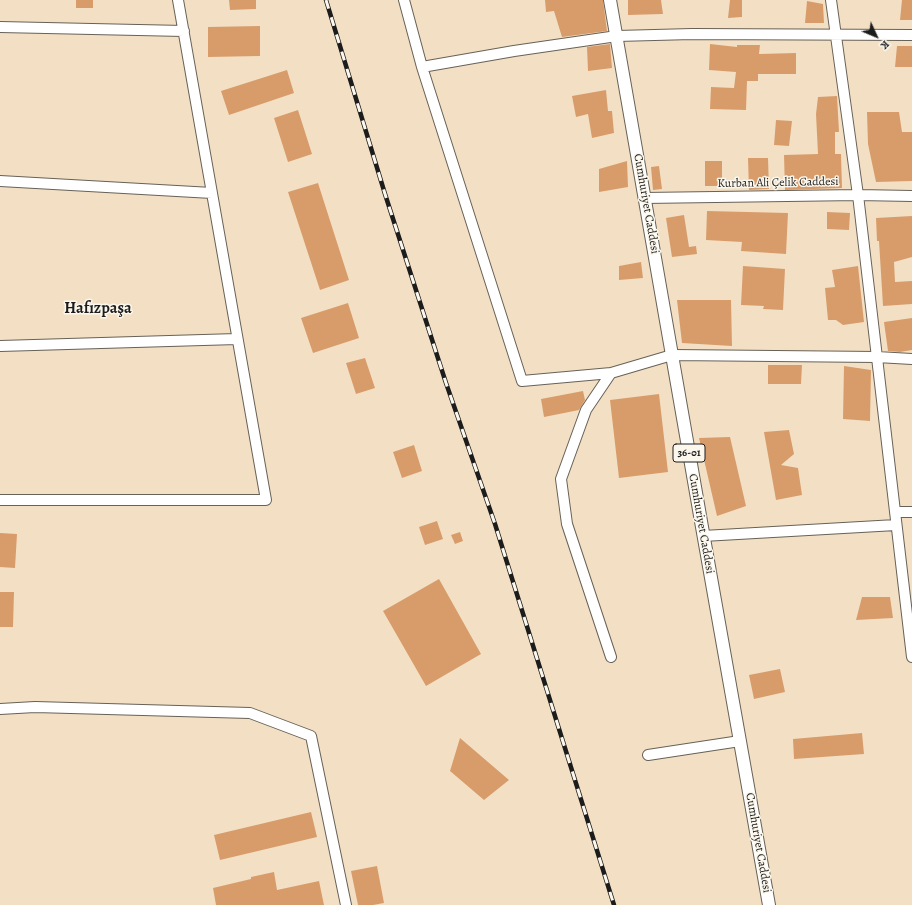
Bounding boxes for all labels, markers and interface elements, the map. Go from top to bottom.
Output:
north arrow [856,16,896,56]
text: K [877,37,893,52]
street label: Cumhuriyet Caddesi [630,153,662,255]
street label: Kurban Ali Çelik Caddesi [717,175,839,191]
district label: Hafızpaşa [64,299,132,319]
road number: 36-01 [673,444,705,462]
street label: Cumhuriyet Caddesi [685,473,717,575]
street label: Cumhuriyet Caddesi [742,792,774,894]

